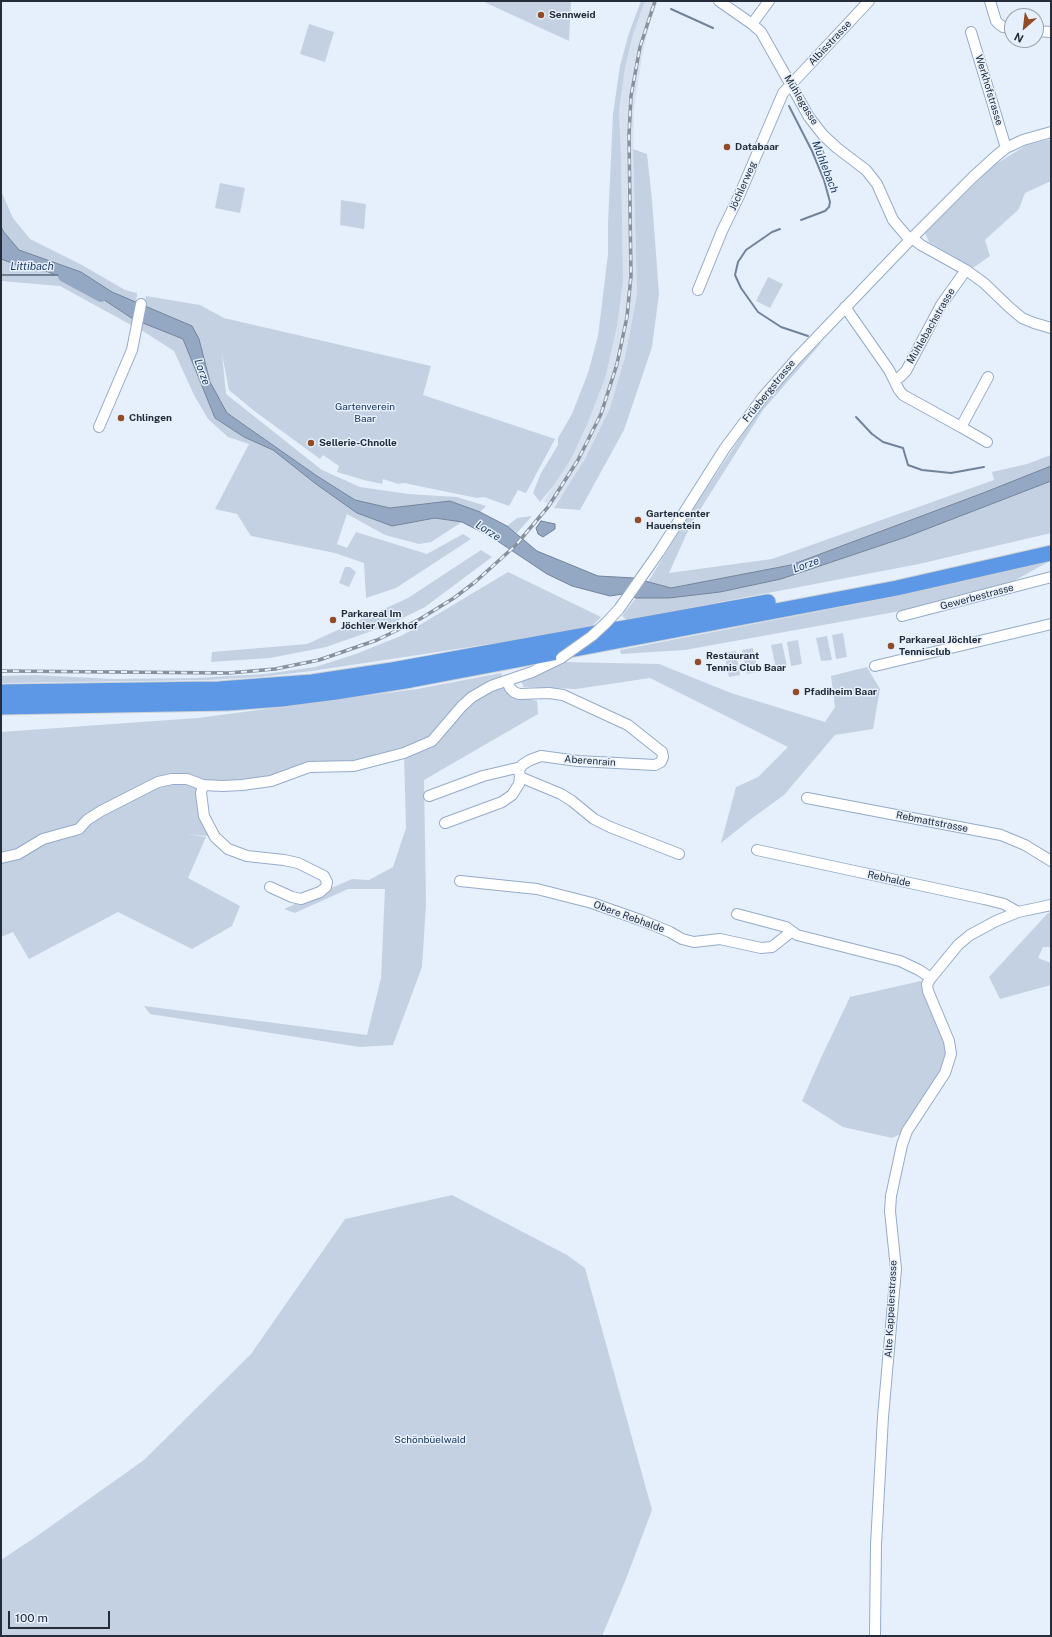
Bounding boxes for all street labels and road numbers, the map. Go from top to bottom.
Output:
street label: Albisstrasse [806,18,854,68]
street label: Werkhofstrasse [973,53,1005,127]
street label: Mühlegasse [781,73,821,127]
street label: Jöchlerweg [727,159,759,213]
street label: Mühlebachstrasse [904,286,958,366]
street label: Früebergstrasse [740,357,798,425]
street label: Gewerbestrasse [939,581,1015,613]
street label: Aberenrain [564,753,616,769]
street label: Rebmattstrasse [895,809,969,835]
street label: Rebhalde [866,869,912,889]
street label: Obere Rebhalde [592,899,666,935]
street label: Alte Kappelerstrasse [882,1260,900,1358]

